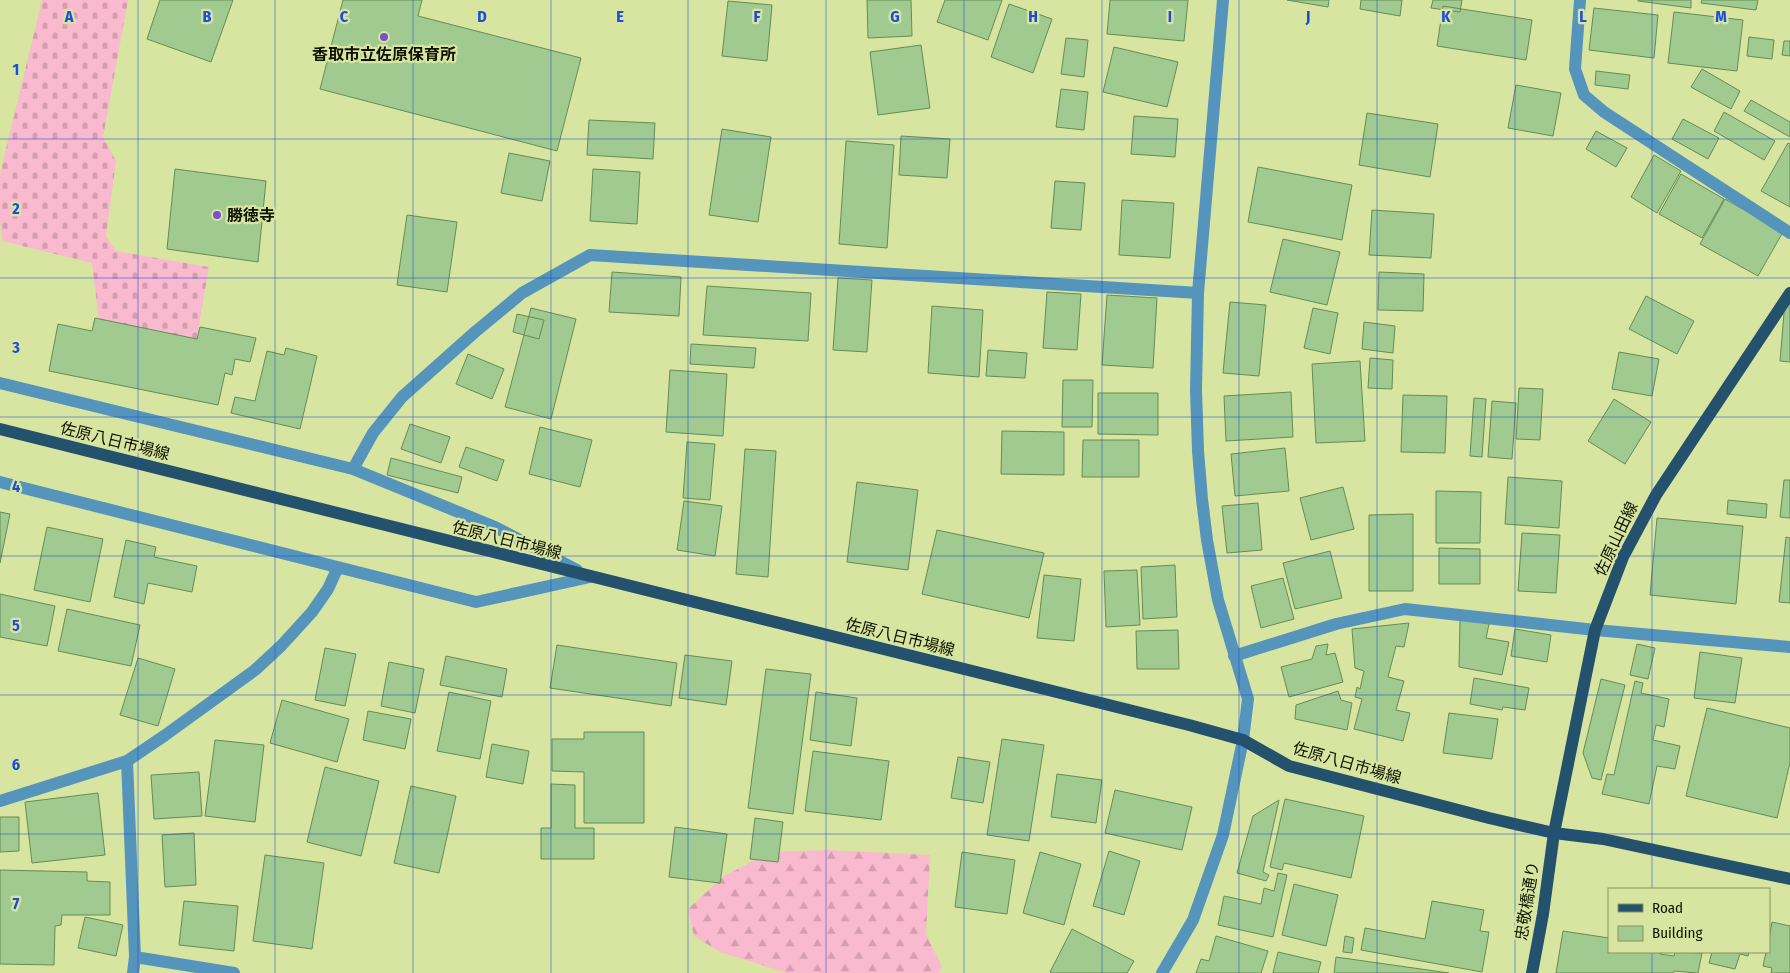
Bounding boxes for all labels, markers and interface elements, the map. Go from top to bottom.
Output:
text: A [64,7,74,26]
text: B [203,7,212,26]
text: C [340,7,349,26]
text: D [477,7,487,26]
text: E [616,7,624,26]
text: F [753,7,761,26]
text: G [890,7,900,26]
text: H [1028,7,1038,26]
text: I [1168,7,1172,26]
text: J [1305,7,1310,26]
text: K [1441,7,1451,26]
text: L [1579,7,1587,26]
text: M [1715,7,1727,26]
marker: 香取市立佐原保育所 [378,31,390,43]
place label: 香取市立佐原保育所 [312,45,456,64]
text: 1 [13,60,19,79]
text: 2 [11,199,20,218]
place label: 勝徳寺 [227,206,275,225]
marker: 勝徳寺 [211,209,223,221]
text: 3 [11,338,20,357]
street label: 佐原八日市場線 [58,418,172,464]
text: 4 [12,477,20,496]
street label: 佐原山田線 [1590,499,1642,579]
street label: 佐原八日市場線 [450,517,564,563]
street label: 佐原八日市場線 [843,614,957,660]
text: 5 [12,616,20,635]
street label: 佐原八日市場線 [1291,738,1403,788]
text: 6 [12,755,20,774]
street label: 忠敬橋通り [1511,860,1543,942]
legend [1608,888,1770,953]
text: 7 [13,894,20,913]
text: Road [1652,899,1683,917]
text: Building [1652,924,1703,942]

